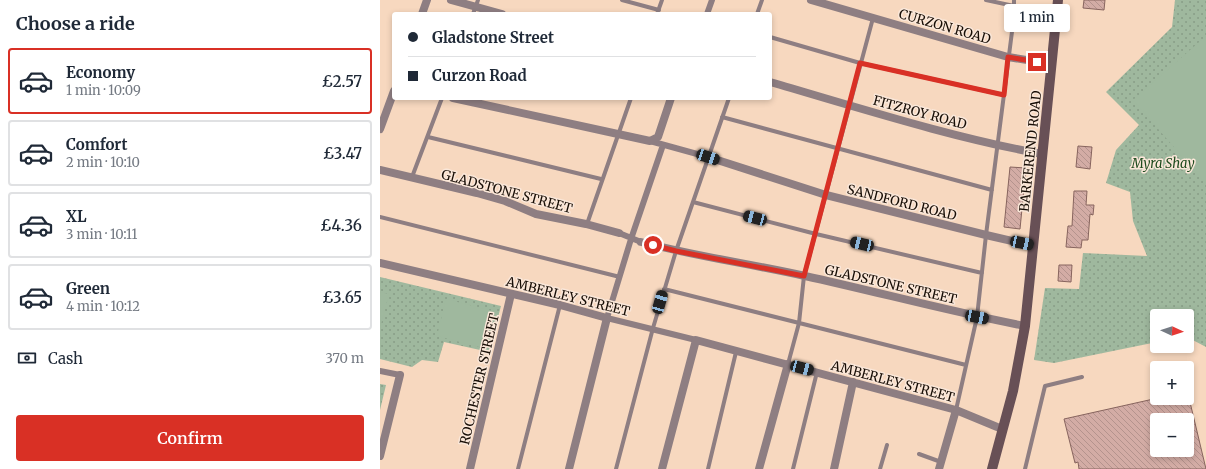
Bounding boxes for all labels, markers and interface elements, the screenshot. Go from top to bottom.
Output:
callout: 1 min [1004,4,1070,32]
street label: CURZON ROAD [897,5,993,48]
text: 1 min [1020,9,1054,26]
text: Choose a ride [16,12,135,35]
text: Gladstone Street [432,28,554,47]
route end [1028,53,1046,71]
icon: car [18,63,54,99]
text: Economy [66,63,135,82]
text: Curzon Road [432,66,527,85]
text: £2.57 [322,72,362,91]
text: 1 min · 10:09 [66,82,141,99]
street label: BARKEREND ROAD [1016,89,1045,213]
street label: FITZROY ROAD [871,92,969,133]
icon: car [18,135,54,171]
text: Comfort [66,135,127,154]
text: £3.47 [323,144,362,163]
car [695,148,721,166]
text: 2 min · 10:10 [66,154,140,171]
park label: Myra Shay [1130,155,1195,172]
street label: GLADSTONE STREET [439,166,574,217]
street label: SANDFORD ROAD [845,181,959,224]
icon: car [18,207,54,243]
text: XL [66,207,87,226]
car [742,209,768,227]
text: £4.36 [320,216,362,235]
text: 3 min · 10:11 [66,226,137,243]
car [849,235,875,253]
car [1009,235,1035,251]
route start [644,236,662,254]
street label: GLADSTONE STREET [823,261,959,308]
street label: AMBERLEY STREET [503,273,632,320]
icon: car [18,279,54,315]
text: Green [66,279,110,298]
text: £3.65 [322,288,362,307]
car [651,289,669,315]
text: 4 min · 10:12 [66,298,140,315]
car [964,309,990,325]
north arrow [1150,309,1194,353]
map controls [1150,309,1194,457]
street label: ROCHESTER STREET [456,312,503,446]
icon: cash [16,347,38,369]
text: Cash [48,349,83,368]
text: 370 m [326,350,364,367]
street label: AMBERLEY STREET [828,357,956,406]
car [789,359,815,377]
button: + [1150,361,1194,405]
button: − [1150,413,1194,457]
button: Confirm [16,415,364,461]

